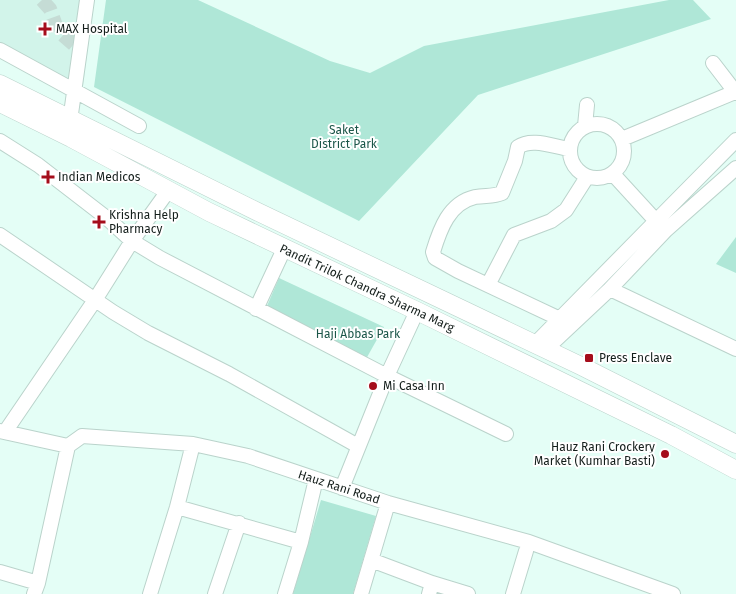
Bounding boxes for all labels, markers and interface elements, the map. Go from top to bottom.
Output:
marker: MAX Hospital [38,22,52,36]
place label: MAX Hospital [56,22,128,36]
park label: Saket District Park [311,123,378,151]
place label: Indian Medicos [58,170,141,184]
marker: Indian Medicos [42,171,54,183]
place label: Krishna Help Pharmacy [109,208,179,236]
marker: Krishna Help Pharmacy [93,216,105,228]
street label: Pandit Trilok Chandra Sharma Marg [277,241,457,335]
park label: Haji Abbas Park [316,327,401,341]
place label: Press Enclave [599,351,672,365]
marker: Press Enclave [583,352,595,364]
place label: Mi Casa Inn [383,379,445,393]
marker: Mi Casa Inn [367,380,379,392]
place label: Hauz Rani Crockery Market (Kumhar Basti) [534,440,655,468]
marker: Hauz Rani Crockery Market (Kumhar Basti) [659,448,671,460]
street label: Hauz Rani Road [296,467,382,507]

